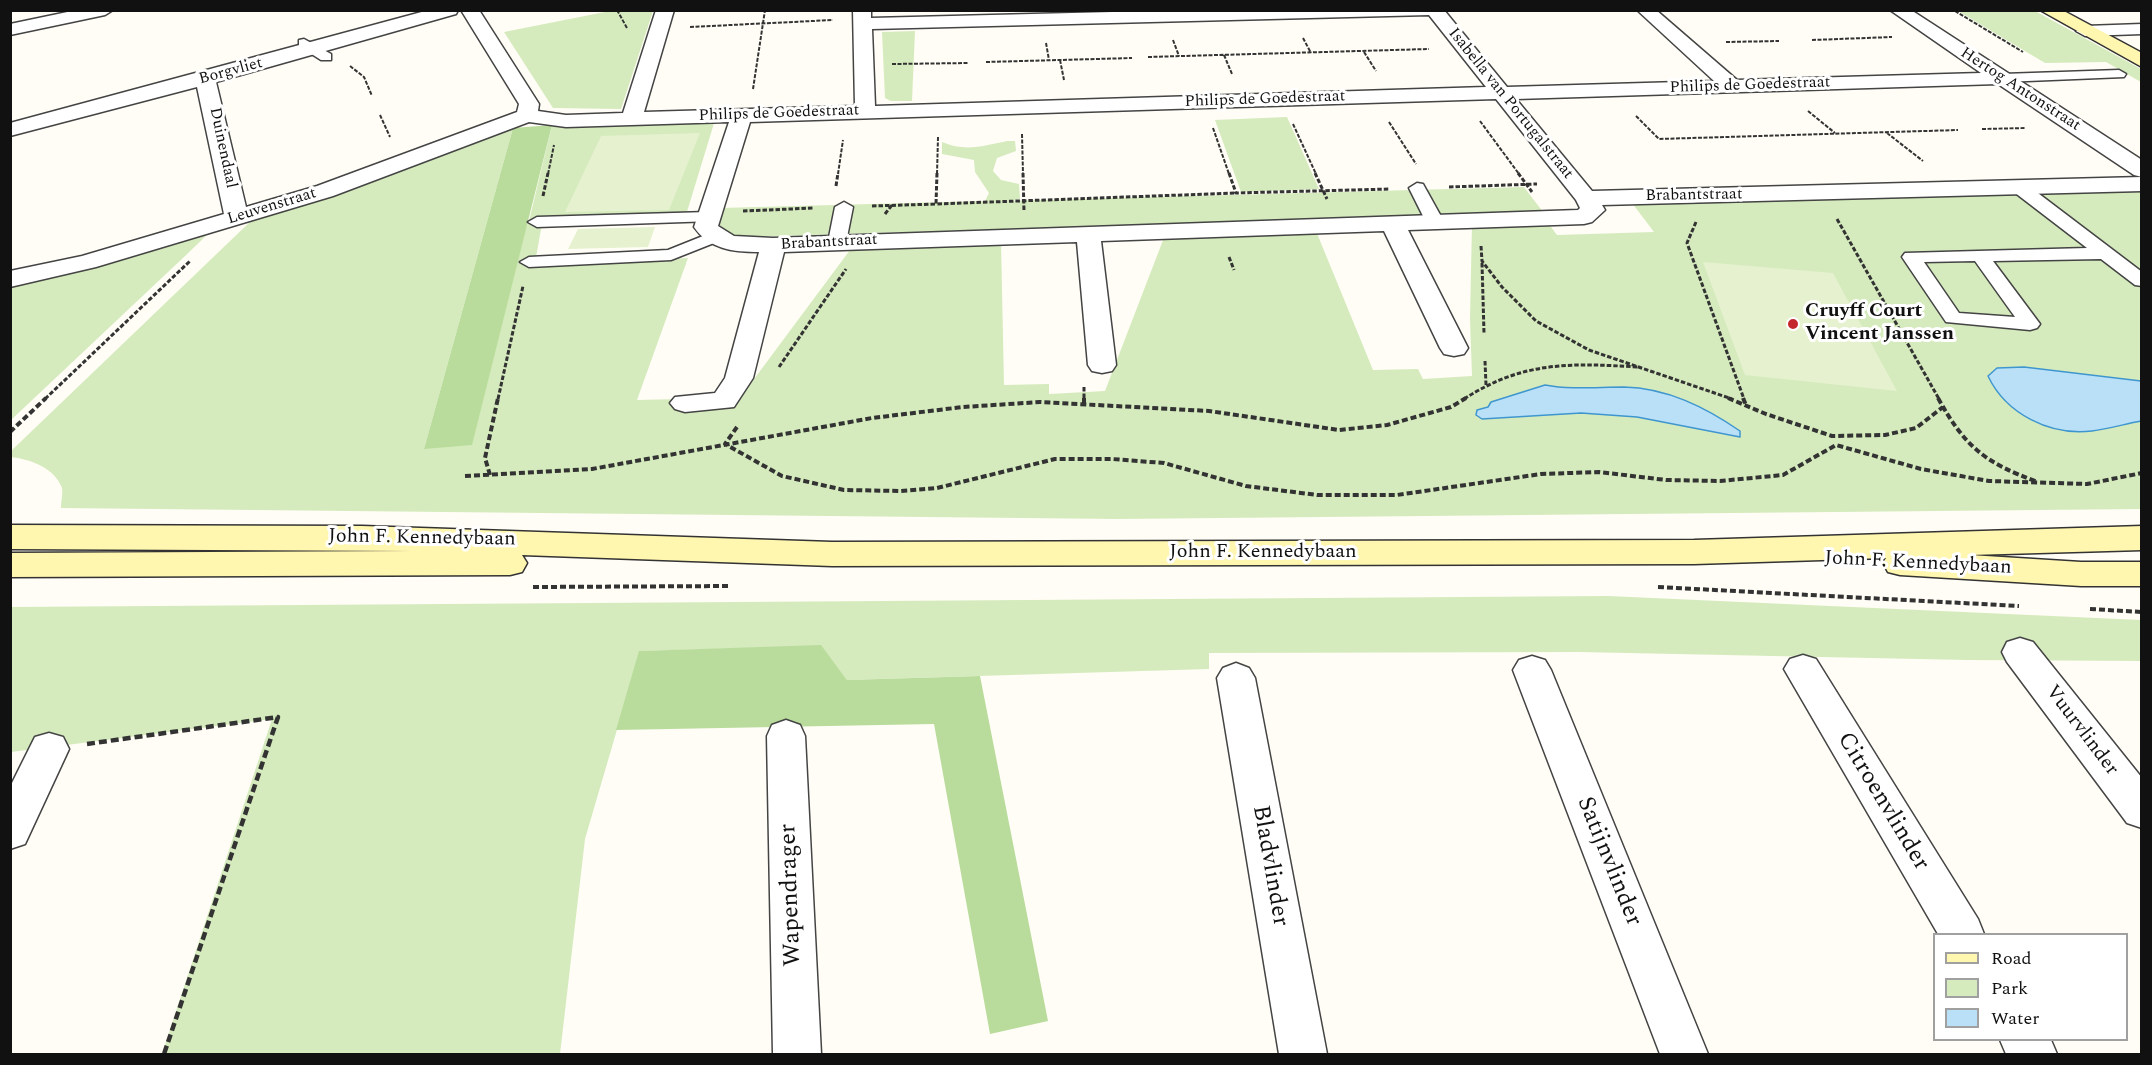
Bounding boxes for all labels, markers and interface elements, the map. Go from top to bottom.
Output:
street label: Isabella van Portugalstraat [1443,25,1577,183]
street label: Hertog Antonstraat [1956,44,2084,136]
street label: Borgvliet [197,54,265,90]
street label: Philips de Goedestraat [1669,74,1831,98]
street label: Philips de Goedestraat [1184,88,1346,112]
street label: Philips de Goedestraat [698,102,860,126]
street label: Duinendaal [204,106,240,190]
street label: Leuvenstraat [225,184,319,230]
street label: Brabantstraat [1645,186,1743,206]
street label: Brabantstraat [780,231,878,255]
place label: Cruyff Court Vincent Janssen [1805,300,1954,347]
marker: Cruyff Court Vincent Janssen [1786,317,1800,331]
street label: John F. Kennedybaan [328,525,516,553]
street label: John F. Kennedybaan [1169,541,1357,565]
street label: John F. Kennedybaan [1824,547,2012,581]
street label: Vuurvlinder [2039,681,2123,781]
street label: Citroenvlinder [1829,728,1935,876]
street label: Satijnvlinder [1569,793,1647,931]
street label: Bladvlinder [1244,803,1294,929]
street label: Wapendrager [775,823,809,967]
legend [1933,933,2128,1041]
text: Road [1991,945,2032,972]
text: Park [1991,975,2028,1002]
text: Water [1991,1005,2039,1032]

